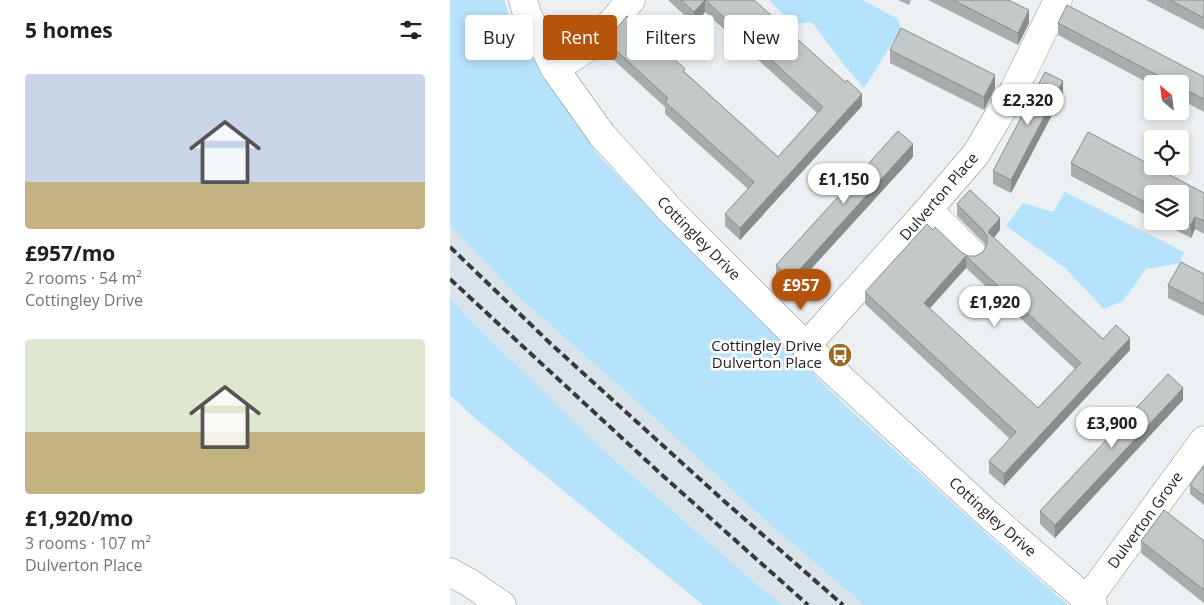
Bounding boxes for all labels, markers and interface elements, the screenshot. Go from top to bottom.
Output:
chip: Buy [465,15,533,60]
chip: Rent [543,15,617,60]
chip: Filters [627,15,714,60]
chip: New [724,15,798,60]
text: 5 homes [25,16,113,44]
icon: filters [397,16,425,44]
north arrow [1144,75,1189,120]
map controls [1144,75,1189,230]
pin: £2,320 [987,84,1069,126]
text: £2,320 [1003,89,1053,111]
icon: home [180,107,270,197]
button: locate [1144,130,1189,175]
street label: Dulverton Place [895,148,982,244]
pin: £1,150 [803,162,885,205]
text: £1,150 [819,168,869,190]
button: layers [1144,185,1189,230]
street label: Cottingley Drive [653,191,746,284]
text: £957/mo [25,239,115,267]
text: 2 rooms · 54 m² [25,267,142,289]
pin: £957 [771,268,831,311]
text: £957 [783,274,819,296]
pin: £1,920 [954,286,1036,328]
text: Cottingley Drive [25,289,143,311]
text: £1,920 [970,291,1020,313]
place label: Cottingley Drive Dulverton Place [711,335,822,372]
bus stop icon: Cottingley Drive Dulverton Place [827,342,853,368]
icon: home [180,372,270,462]
pin: £3,900 [1071,406,1153,449]
text: £3,900 [1087,412,1137,434]
street label: Dulverton Grove [1102,467,1187,572]
street label: Cottingley Drive [945,472,1041,561]
text: £1,920/mo [25,504,133,532]
text: 3 rooms · 107 m² [25,532,151,554]
text: Dulverton Place [25,554,142,576]

